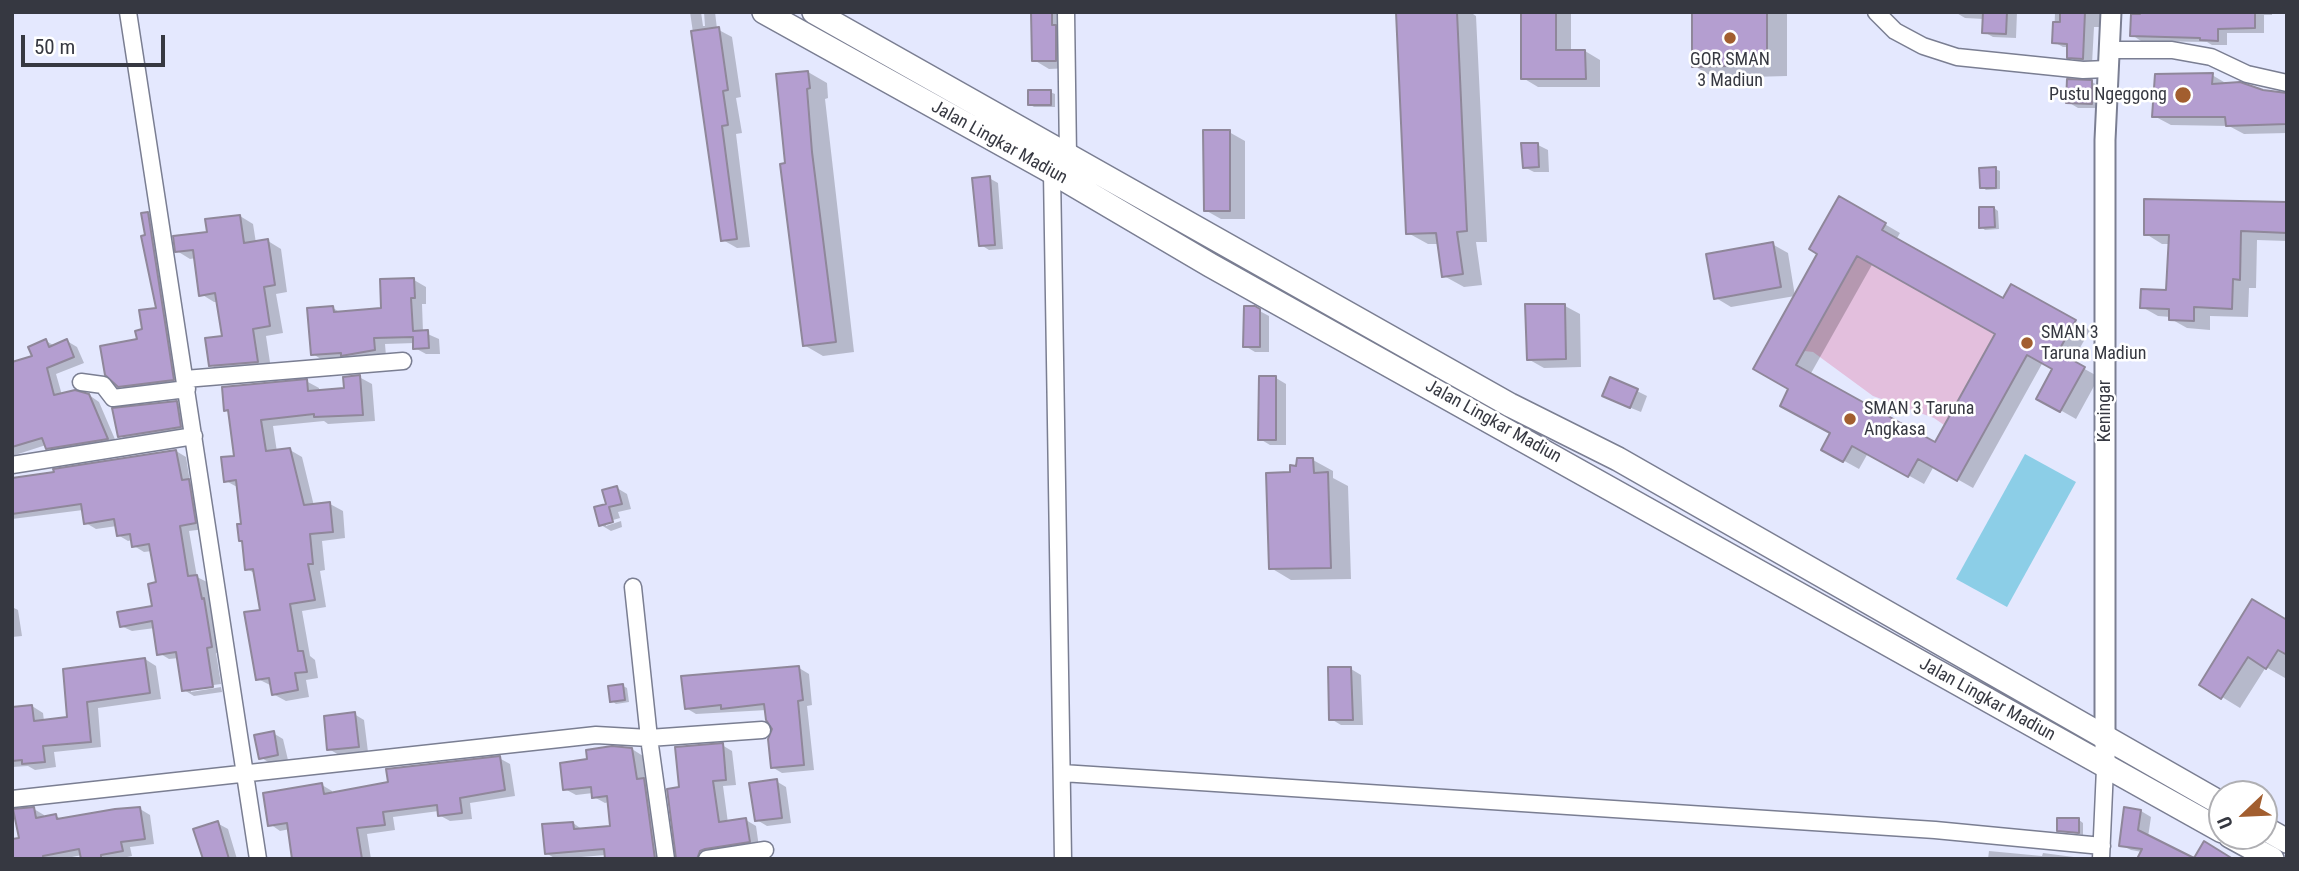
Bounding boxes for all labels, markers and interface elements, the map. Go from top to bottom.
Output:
scale bar [24,21,168,65]
marker: GOR SMAN 3 Madiun [1722,30,1738,46]
text: 50 m [34,35,75,59]
place label: GOR SMAN 3 Madiun [1690,49,1770,92]
place label: Pustu Ngeggong [2049,84,2167,106]
marker: Pustu Ngeggong [2173,85,2193,105]
street label: Jalan Lingkar Madiun [927,97,1071,189]
place label: SMAN 3 Taruna Madiun [2041,322,2146,364]
marker: SMAN 3 Taruna Madiun [2019,335,2035,351]
street label: Jalan Lingkar Madiun [1421,376,1565,468]
street label: Keningar [2094,380,2116,442]
place label: SMAN 3 Taruna Angkasa [1864,398,1974,440]
marker: SMAN 3 Taruna Angkasa [1842,411,1858,427]
street label: Jalan Lingkar Madiun [1915,654,2059,746]
north arrow [2208,780,2278,850]
text: U [2212,813,2238,832]

